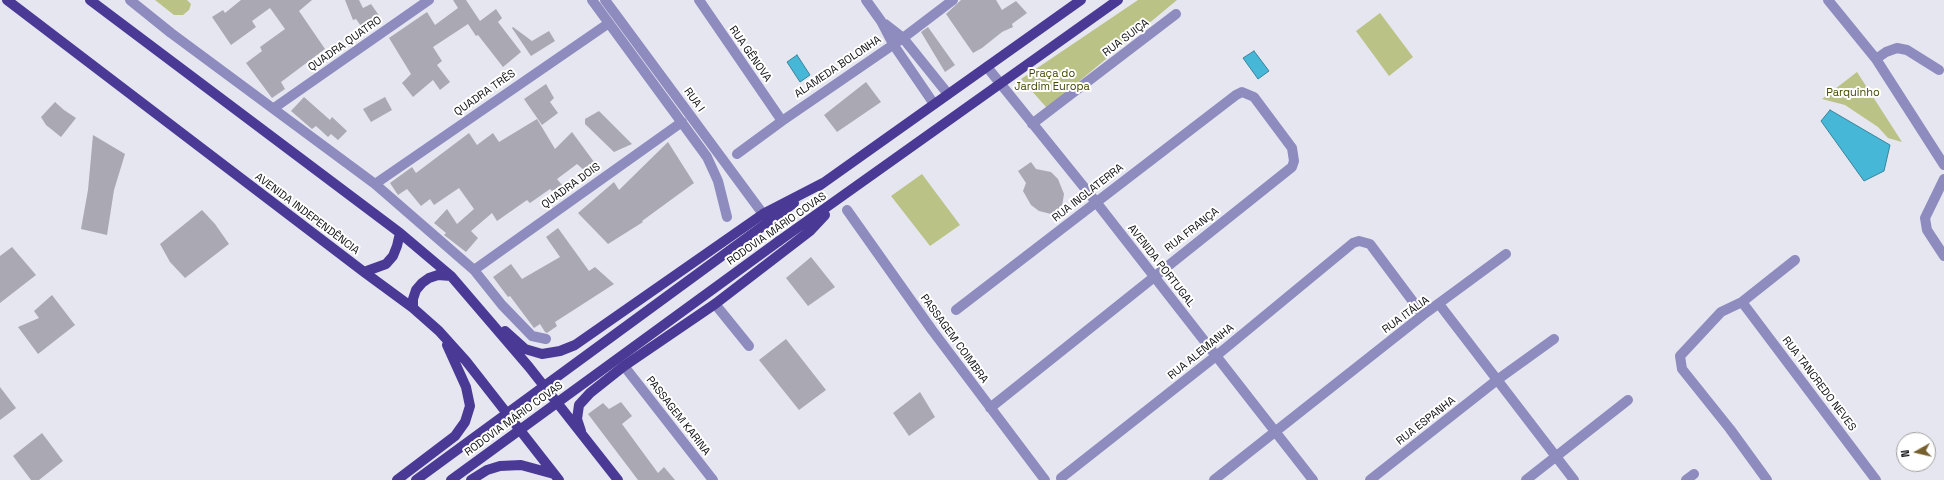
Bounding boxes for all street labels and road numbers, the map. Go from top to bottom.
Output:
street label: QUADRA QUATRO [306,14,384,74]
street label: RUA SUIÇA [1100,16,1152,60]
street label: RUA GÊNOVA [726,24,774,84]
street label: ALAMEDA BOLONHA [792,33,884,101]
street label: QUADRA TRÊS [452,67,518,119]
street label: RUA I [681,85,707,115]
street label: QUADRA DOIS [539,160,603,212]
street label: RUA INGLATERRA [1050,161,1126,225]
street label: AVENIDA INDEPENDÊNCIA [252,170,362,258]
street label: RODOVIA MÁRIO COVAS [725,190,829,268]
street label: RUA FRANÇA [1162,205,1222,255]
street label: AVENIDA PORTUGAL [1125,222,1197,310]
street label: PASSAGEM COIMBRA [917,292,991,386]
street label: RUA ITÁLIA [1380,294,1432,336]
street label: RUA ALEMANHA [1165,321,1237,383]
street label: RUA TANCREDO NEVES [1779,334,1859,434]
street label: PASSAGEM KARINA [643,374,713,458]
street label: RODOVIA MÁRIO COVAS [462,379,566,459]
street label: RUA ESPANHA [1394,394,1458,448]

